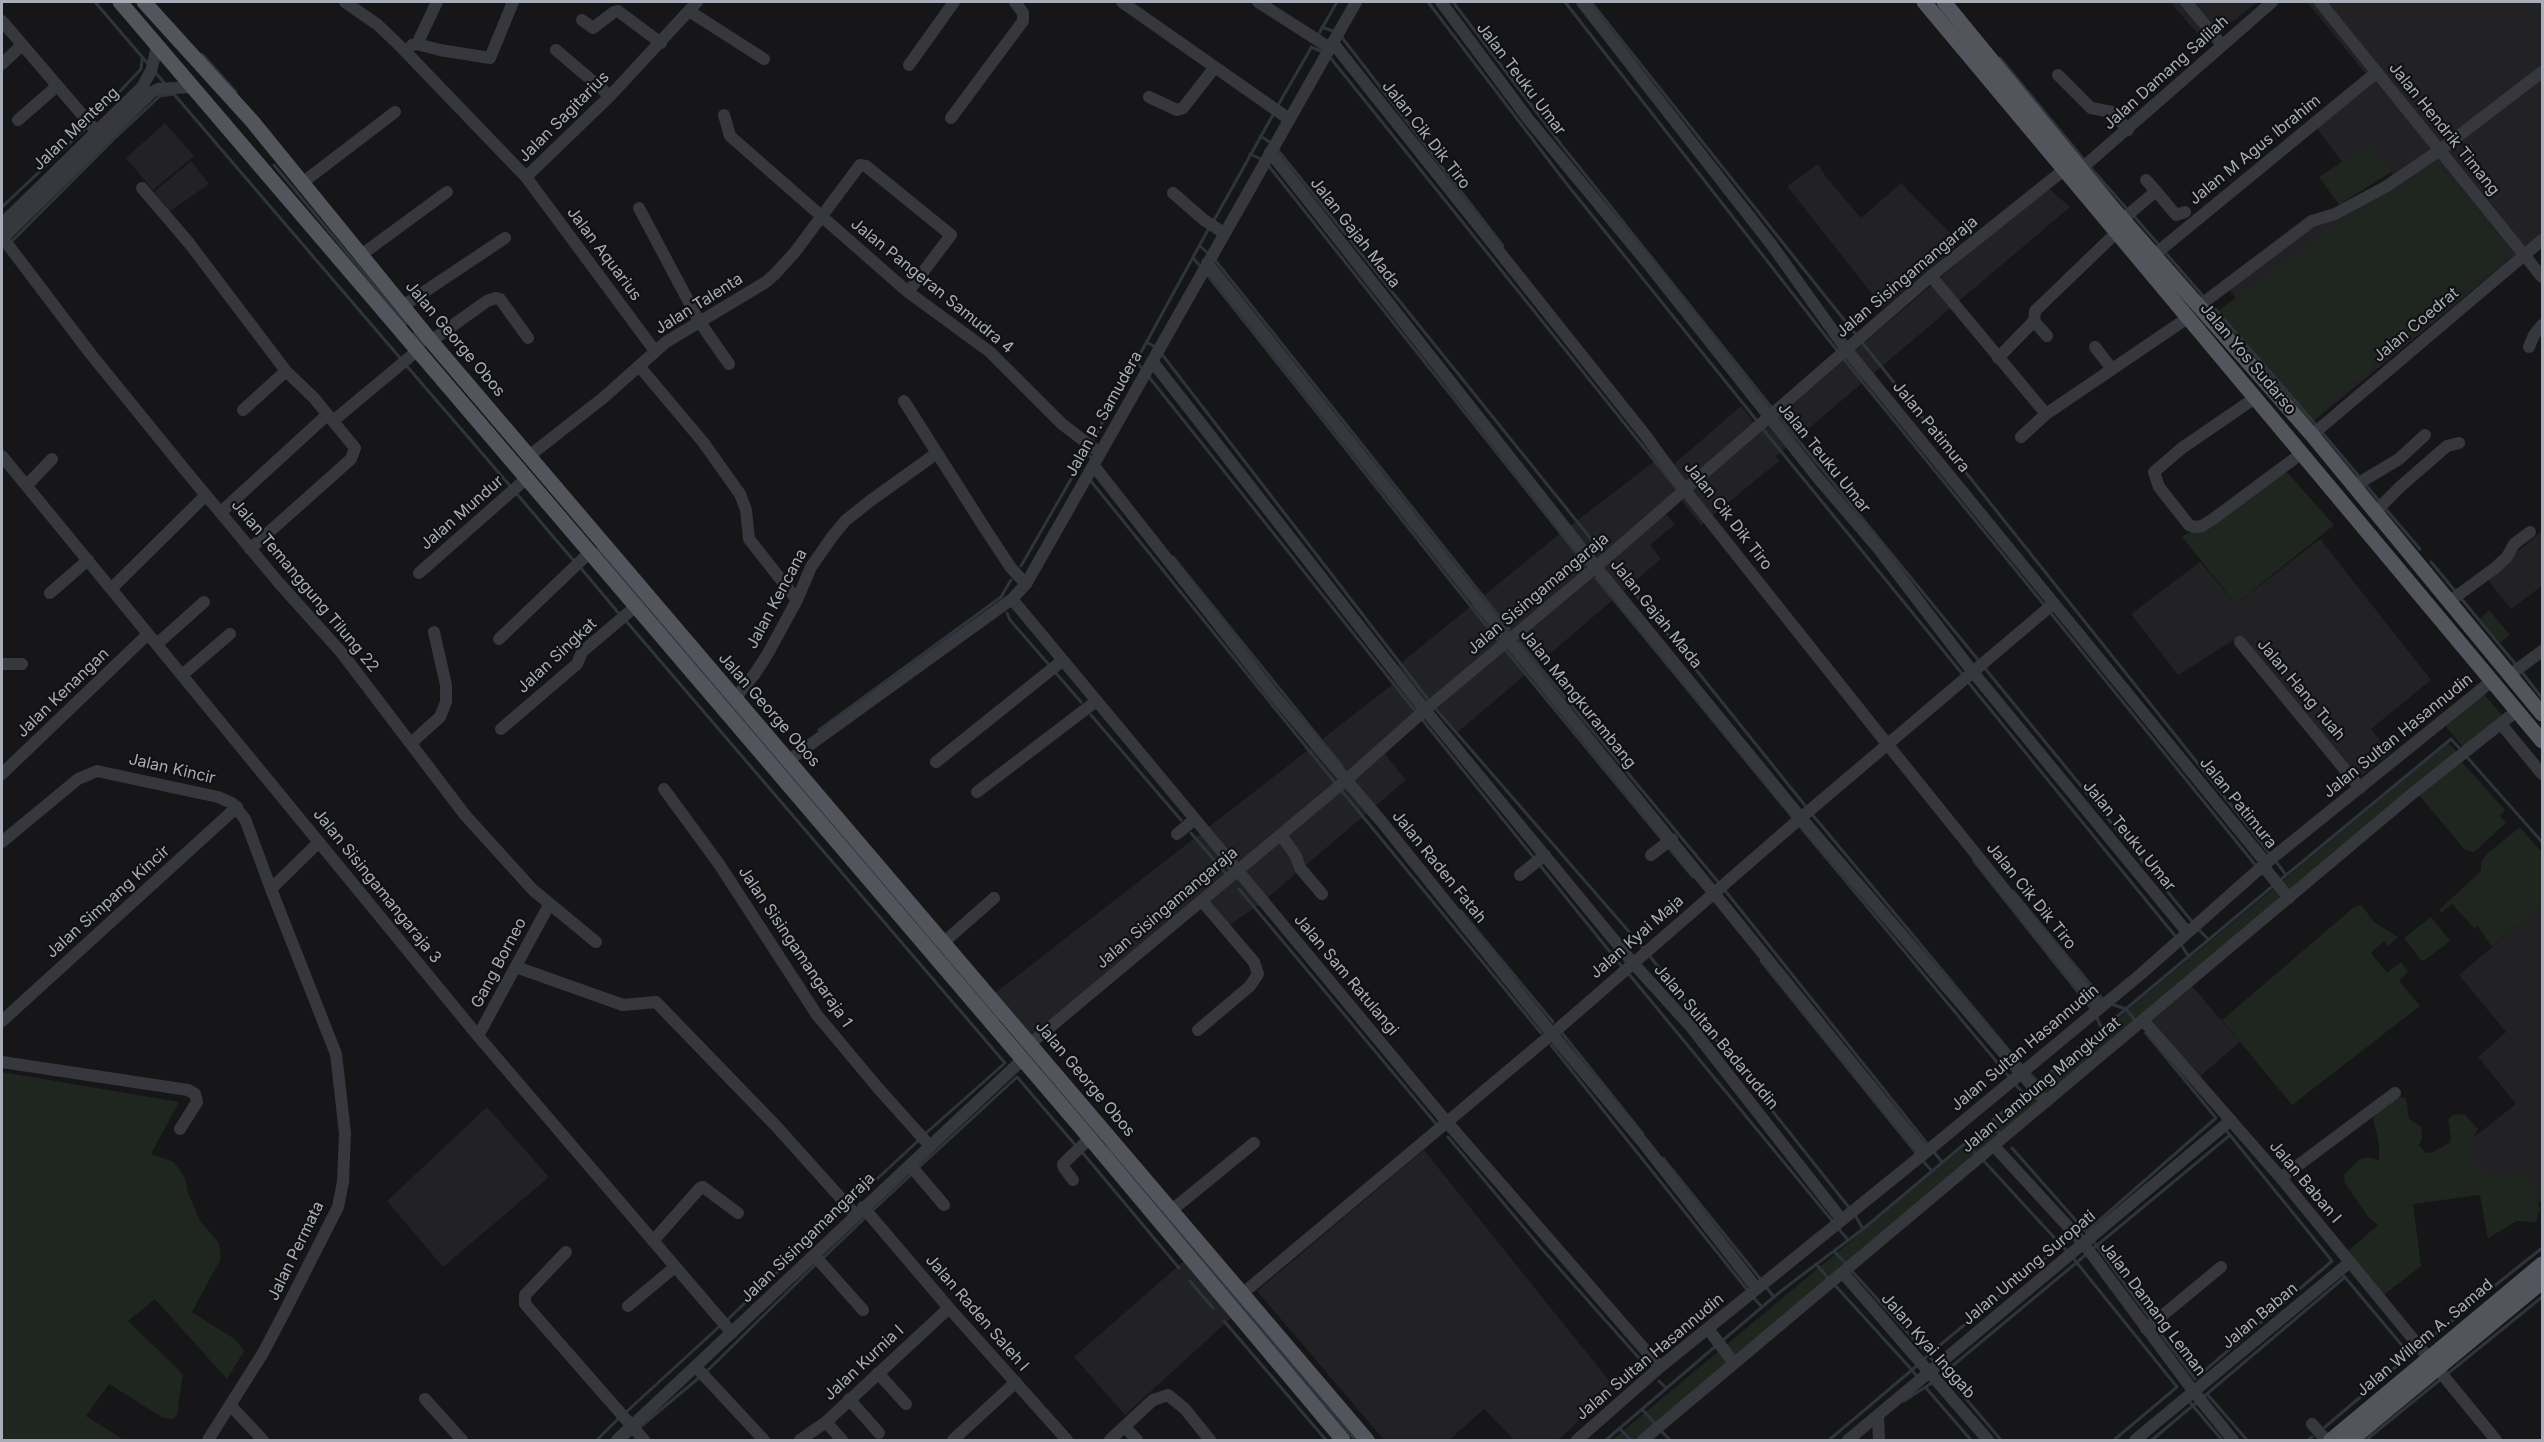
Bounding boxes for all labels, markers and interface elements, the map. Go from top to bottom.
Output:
street label: Jalan Damang Salilah [2100,12,2232,134]
street label: Jalan Teuku Umar [1472,19,1570,139]
street label: Jalan Hendrik Timang [2385,59,2503,199]
street label: Jalan Sagitarius [515,68,613,166]
street label: Jalan Cik Dik Tiro [1378,77,1474,193]
street label: Jalan Menteng [29,83,123,175]
street label: Jalan M Agus Ibrahim [2185,91,2325,209]
street label: Jalan Gajah Mada [1306,174,1404,292]
street label: Jalan Aquarius [563,203,645,305]
street label: Jalan Sisingamangaraja [1832,212,1982,342]
street label: Jalan Pangeran Samudra 4 [847,214,1017,358]
street label: Jalan Talenta [652,269,746,339]
street label: Jalan George Obos [401,277,509,401]
street label: Jalan Coedrat [2369,284,2463,366]
street label: Jalan Yos Sudarso [2196,299,2300,419]
street label: Jalan P. Samudera [1062,348,1146,480]
street label: Jalan Patimura [1888,378,1974,476]
street label: Jalan Teuku Umar [1774,399,1874,517]
street label: Jalan Cik Dik Tiro [1680,458,1776,574]
street label: Jalan Mundur [417,472,507,554]
street label: Jalan Temanggung Tilung 22 [227,496,383,676]
street label: Jalan Sisingamangaraja [1463,529,1613,659]
street label: Jalan Kencana [743,546,811,652]
street label: Jalan Gajah Mada [1606,556,1706,672]
street label: Jalan Singkat [513,614,601,698]
street label: Jalan Mangkurambang [1516,626,1640,772]
street label: Jalan Hang Tuah [2253,635,2349,745]
street label: Jalan Kenangan [13,644,113,742]
street label: Jalan George Obos [714,649,824,771]
street label: Jalan Sultan Hasannudin [2319,670,2477,802]
street label: Jalan Kincir [127,750,217,788]
street label: Jalan Patimura [2195,754,2281,852]
street label: Jalan Teuku Umar [2079,777,2179,895]
street label: Jalan Sisingamangaraja 3 [309,805,445,967]
street label: Jalan Raden Fatah [1388,807,1490,927]
street label: Jalan Cik Dik Tiro [1982,839,2080,953]
street label: Jalan Simpang Kincir [42,842,174,962]
street label: Jalan Sisingamangaraja [1092,843,1242,973]
street label: Jalan Sisingamangaraja 1 [734,863,856,1031]
street label: Jalan Kyai Maja [1586,891,1688,983]
street label: Jalan Sam Ratulangi [1290,910,1402,1040]
street label: Gang Borneo [467,915,531,1011]
street label: Jalan Sultan Badaruddin [1650,960,1782,1114]
street label: Jalan Sultan Hasannudin [1947,981,2103,1115]
street label: Jalan Lambung Mangkurat [1958,1013,2124,1157]
street label: Jalan George Obos [1031,1017,1139,1141]
street label: Jalan Baban I [2265,1137,2345,1227]
street label: Jalan Sisingamangaraja [737,1169,879,1307]
street label: Jalan Permata [264,1198,328,1304]
street label: Jalan Untung Suropati [1959,1207,2099,1329]
street label: Jalan Damang Leman [2096,1238,2210,1380]
street label: Jalan Raden Saleh I [921,1251,1033,1375]
street label: Jalan Willem A. Samad [2353,1275,2497,1401]
street label: Jalan Baban [2218,1279,2302,1353]
street label: Jalan Kyai Inggab [1877,1289,1979,1403]
street label: Jalan Sultan Hasannudin [1572,1290,1728,1424]
street label: Jalan Kurnia I [820,1321,908,1405]

